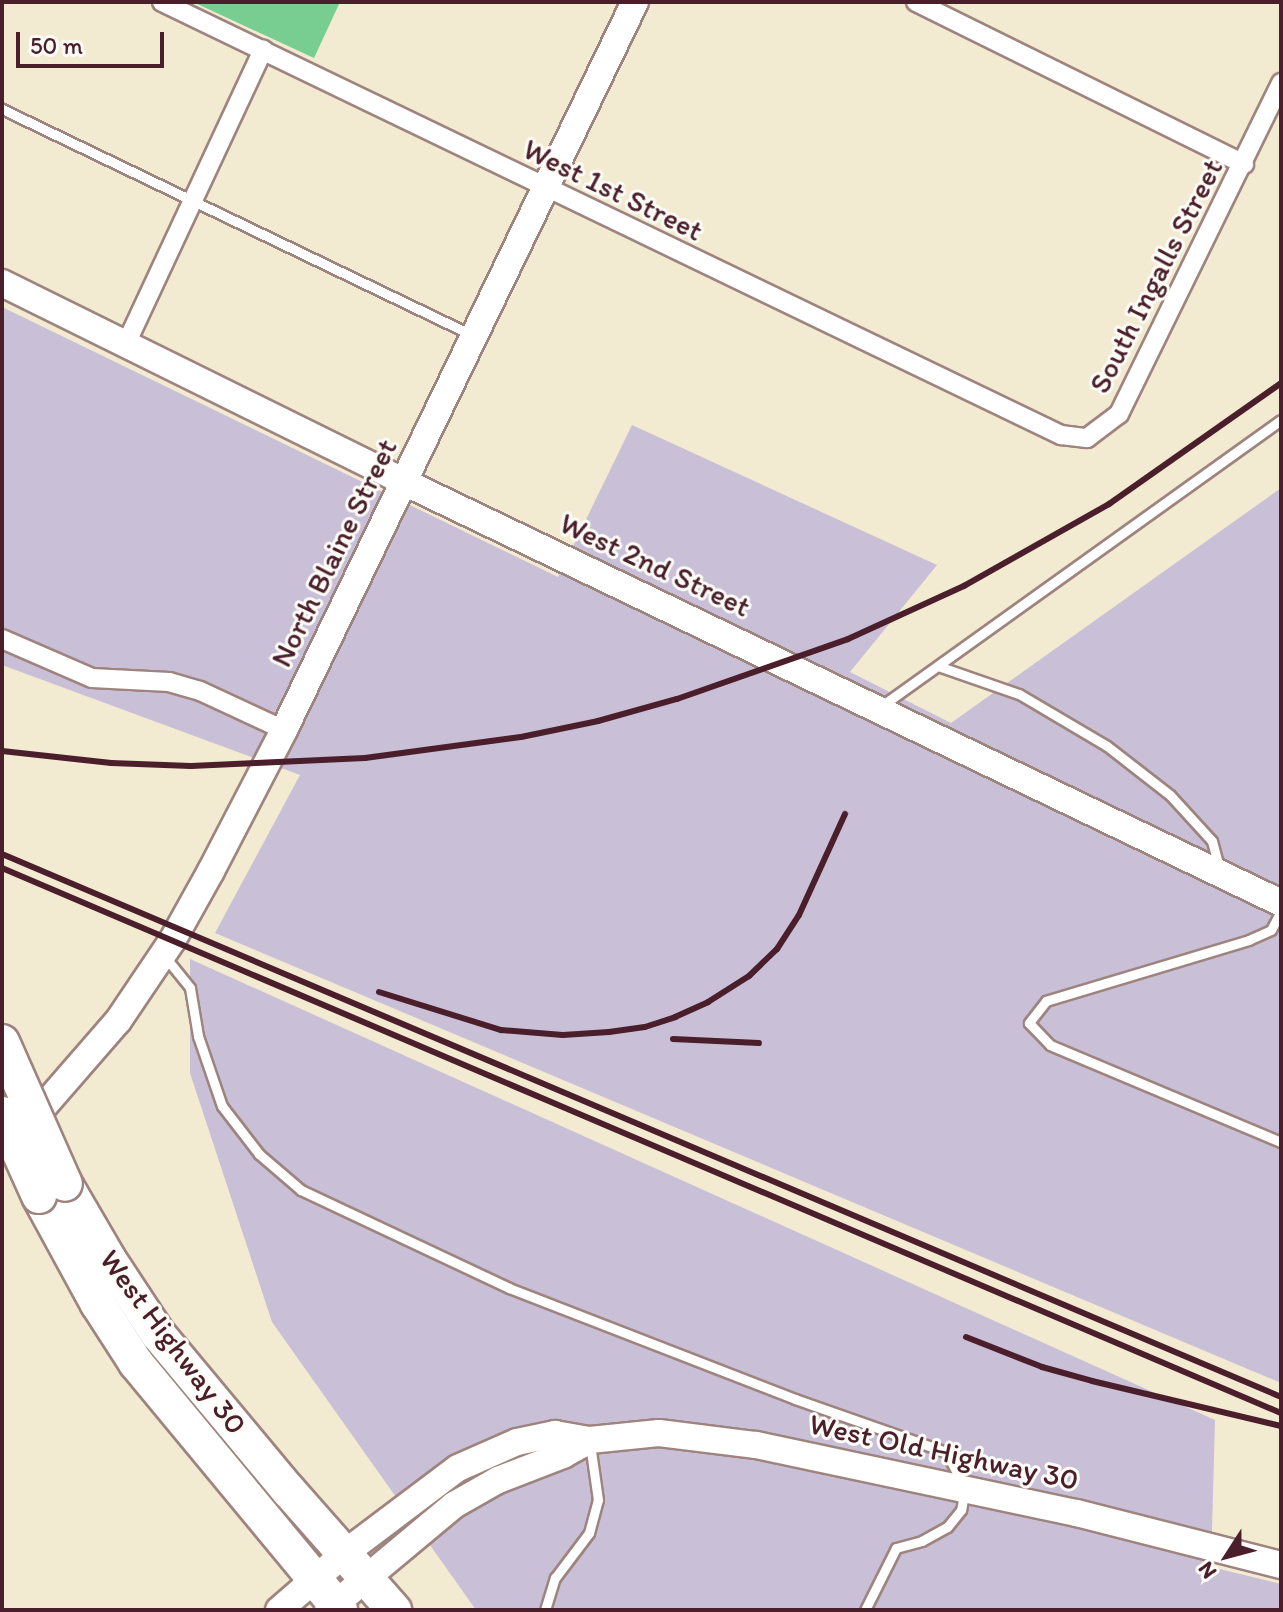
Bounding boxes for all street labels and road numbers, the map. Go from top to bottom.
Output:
street label: West 1st Street [518,131,708,249]
street label: South Ingalls Street [1082,153,1230,399]
street label: North Blaine Street [263,433,405,673]
street label: West 2nd Street [554,505,756,625]
street label: West Highway 30 [92,1243,254,1441]
street label: West Old Highway 30 [807,1406,1081,1498]

